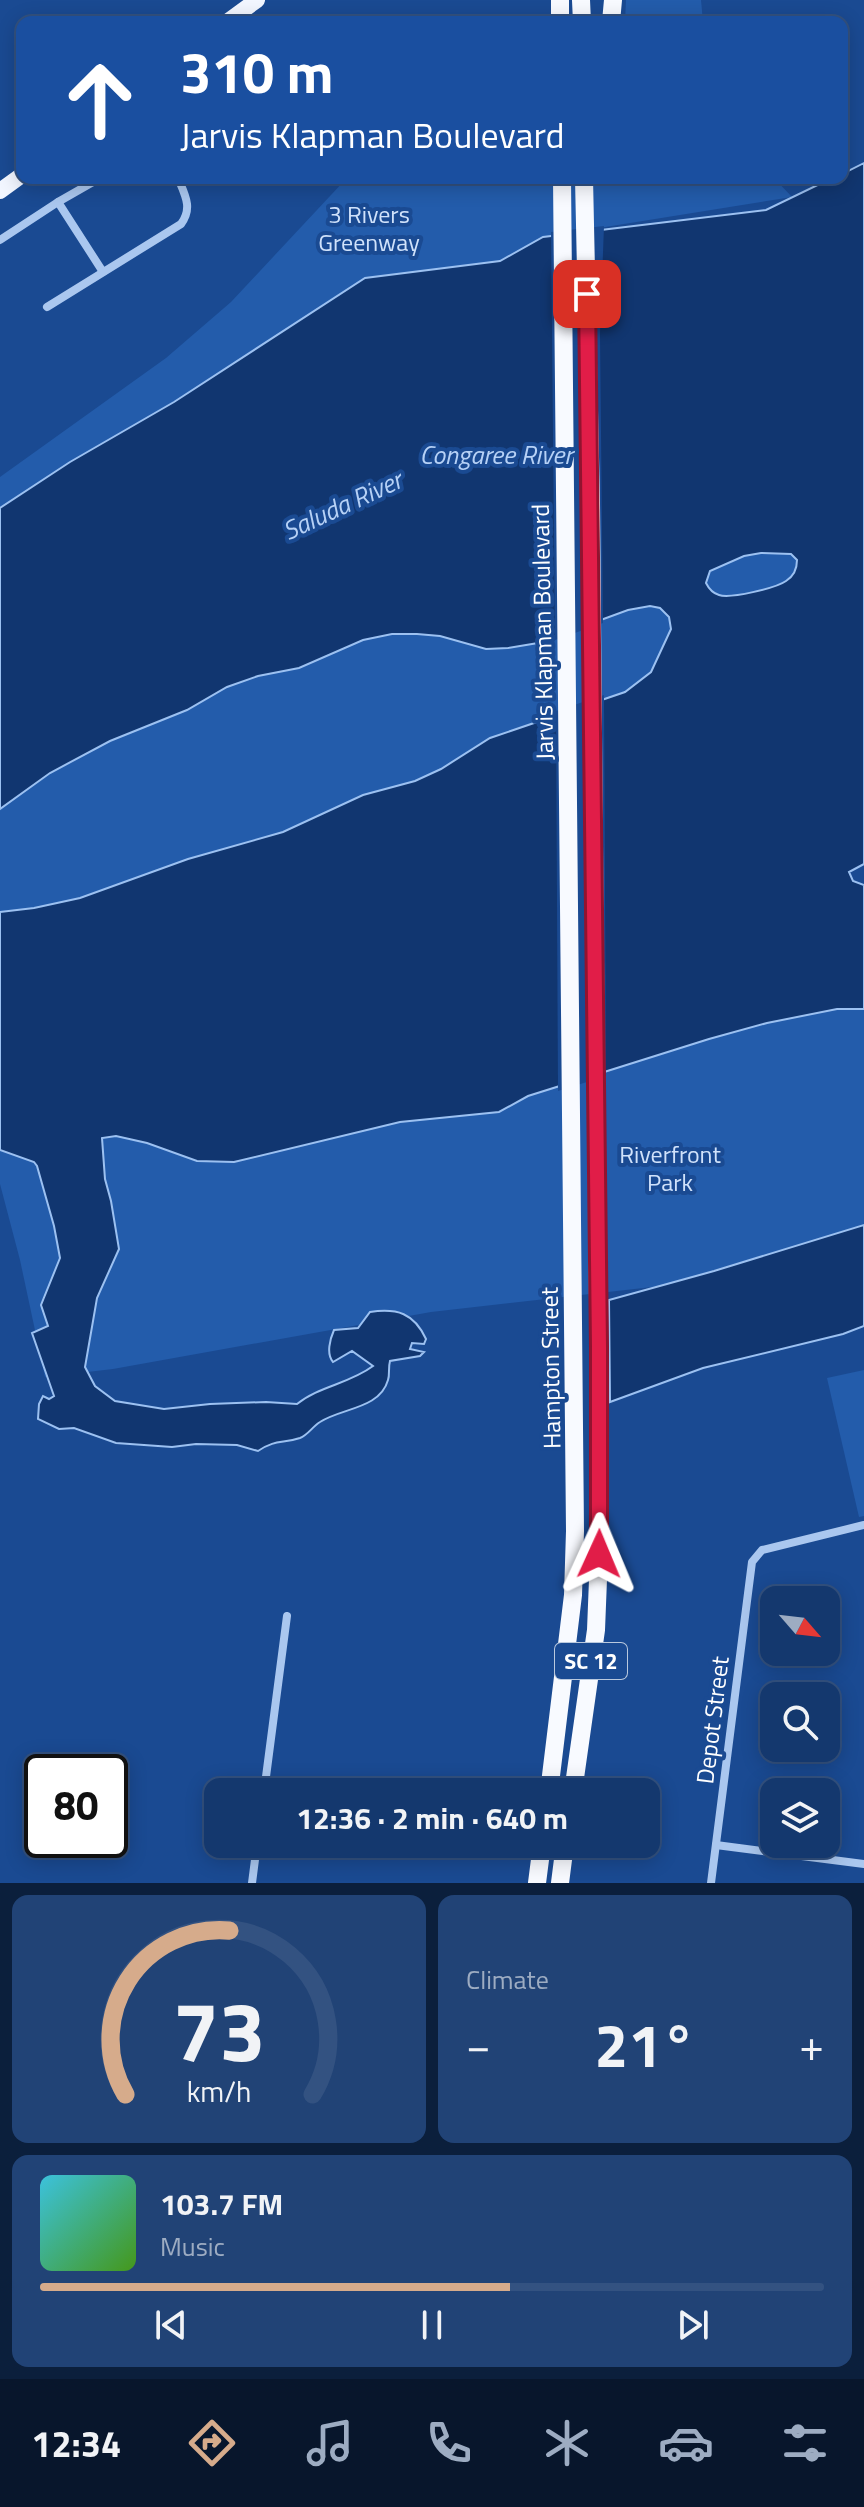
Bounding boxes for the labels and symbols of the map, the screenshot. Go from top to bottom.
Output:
park label: 3 Rivers Greenway [318,196,420,260]
pin [553,260,621,328]
water label: Congaree River [419,435,575,474]
water label: Saluda River [276,459,411,550]
street label: Jarvis Klapman Boulevard [522,504,562,760]
park label: Riverfront Park [619,1136,721,1200]
street label: Hampton Street [531,1286,569,1449]
position arrow [557,1512,641,1596]
north arrow [760,1586,840,1666]
road number: SC 12 [555,1643,627,1679]
street label: Depot Street [686,1654,738,1786]
speed limit sign: 80 [24,1754,128,1858]

